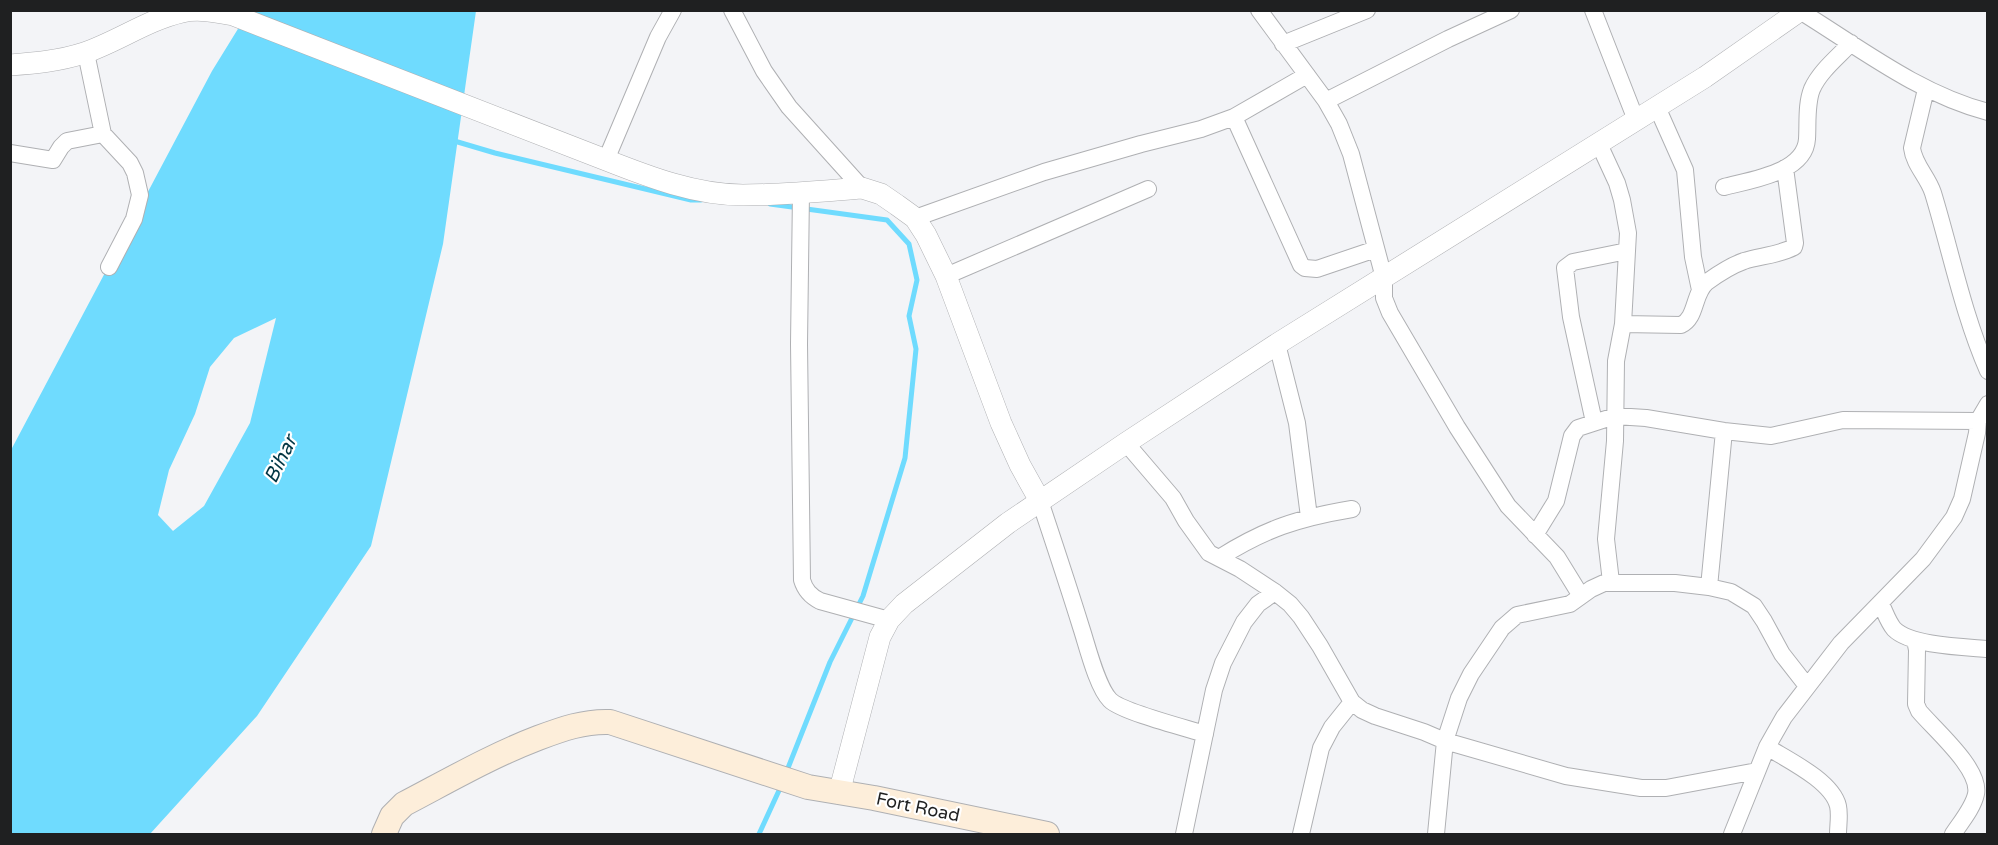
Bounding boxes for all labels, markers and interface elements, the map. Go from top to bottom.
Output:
water label: Bihar [259,430,304,487]
street label: Fort Road [874,787,962,827]

